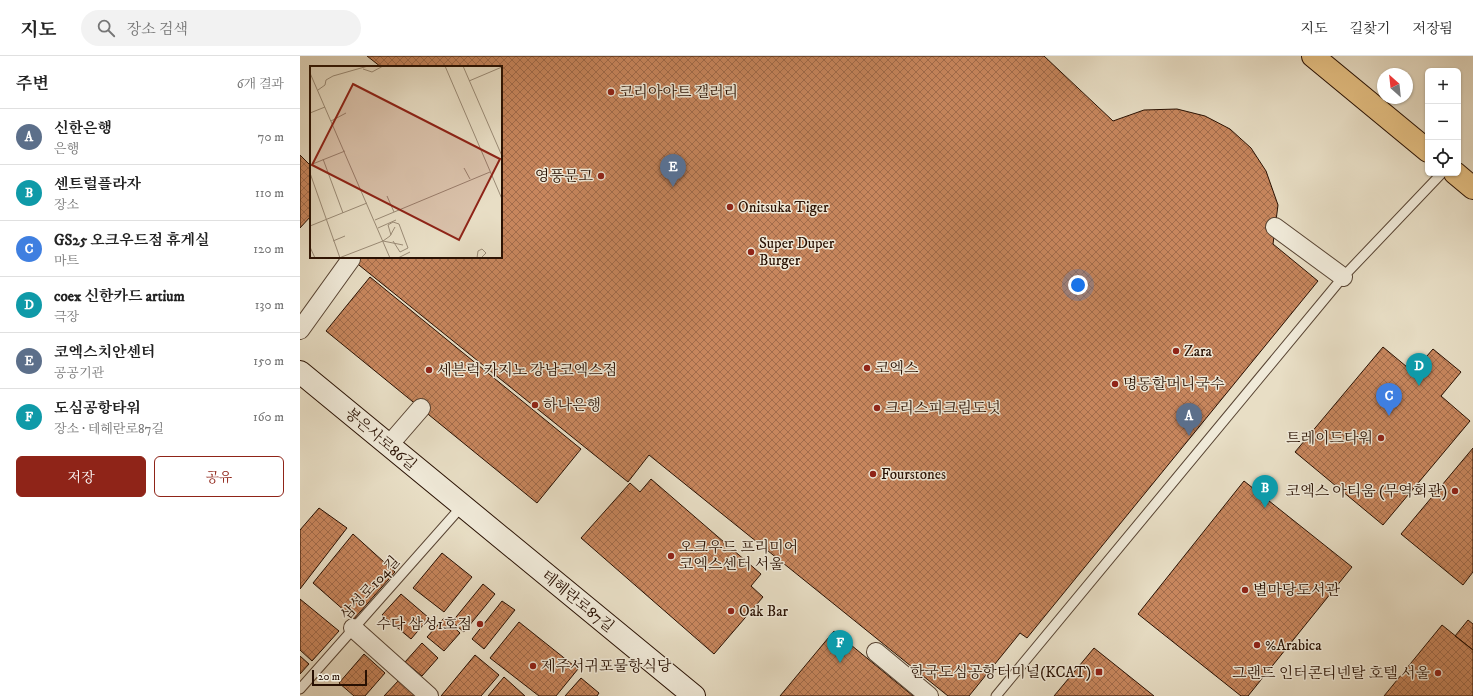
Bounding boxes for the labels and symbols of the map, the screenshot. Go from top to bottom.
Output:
inset map [310,66,502,258]
north arrow [1377,68,1413,104]
place label: 코리아아트 갤러리 [619,83,738,102]
marker: 코리아아트 갤러리 [606,87,616,97]
pin: E [660,154,686,187]
place label: 영풍문고 [535,167,594,186]
marker: 영풍문고 [596,171,606,181]
place label: Onitsuka Tiger [738,198,829,217]
marker: Onitsuka Tiger [725,202,735,212]
place label: Super Duper Burger [759,234,835,270]
marker: Super Duper Burger [746,247,756,257]
your location [1068,275,1088,295]
place label: Zara [1184,342,1213,361]
marker: Zara [1171,346,1181,356]
pin: D [1406,353,1432,386]
place label: 코엑스 [875,359,919,378]
place label: 세븐럭 카지노 강남코엑스점 [437,361,617,380]
marker: 코엑스 [862,363,872,373]
marker: 세븐럭 카지노 강남코엑스점 [424,365,434,375]
place label: 명동할머니국수 [1123,375,1225,394]
marker: 명동할머니국수 [1110,379,1120,389]
pin: C [1376,383,1402,416]
place label: 하나은행 [543,396,601,415]
place label: 크리스피크림도넛 [885,399,1001,418]
marker: 하나은행 [530,400,540,410]
marker: 크리스피크림도넛 [872,403,882,413]
pin: A [1176,403,1202,436]
street label: 봉은사로86길 [341,404,420,475]
place label: 트레이드타워 [1286,429,1373,448]
marker: 트레이드타워 [1376,433,1386,443]
place label: Fourstones [881,465,946,484]
marker: Fourstones [868,469,878,479]
pin: B [1252,475,1278,508]
place label: 코엑스 아티움 (무역회관) [1286,482,1447,501]
marker: 코엑스 아티움 (무역회관) [1450,486,1460,496]
place label: 오크우드 프리미어 코엑스센터 서울 [679,538,798,574]
marker: 오크우드 프리미어 코엑스센터 서울 [666,551,676,561]
street label: 삼성로104길 [337,552,404,624]
street label: 테헤란로87길 [538,566,618,636]
place label: 별마당도서관 [1253,581,1340,600]
marker: 별마당도서관 [1240,585,1250,595]
place label: Oak Bar [739,602,789,621]
marker: Oak Bar [726,606,736,616]
place label: 수다 삼성1호점 [376,615,472,634]
marker: 수다 삼성1호점 [475,619,485,629]
pin: F [827,630,853,663]
place label: %Arabica [1265,636,1322,655]
marker: %Arabica [1252,640,1262,650]
place label: 제주서귀포물항식당 [541,657,672,676]
marker: 제주서귀포물항식당 [528,661,538,671]
place label: 한국도심공항터미널(KCAT) [910,663,1091,682]
place label: 그랜드 인터콘티넨탈 호텔 서울 [1232,664,1430,683]
marker: 한국도심공항터미널(KCAT) [1094,667,1104,677]
scale bar [312,668,367,687]
marker: 그랜드 인터콘티넨탈 호텔 서울 [1433,668,1443,678]

